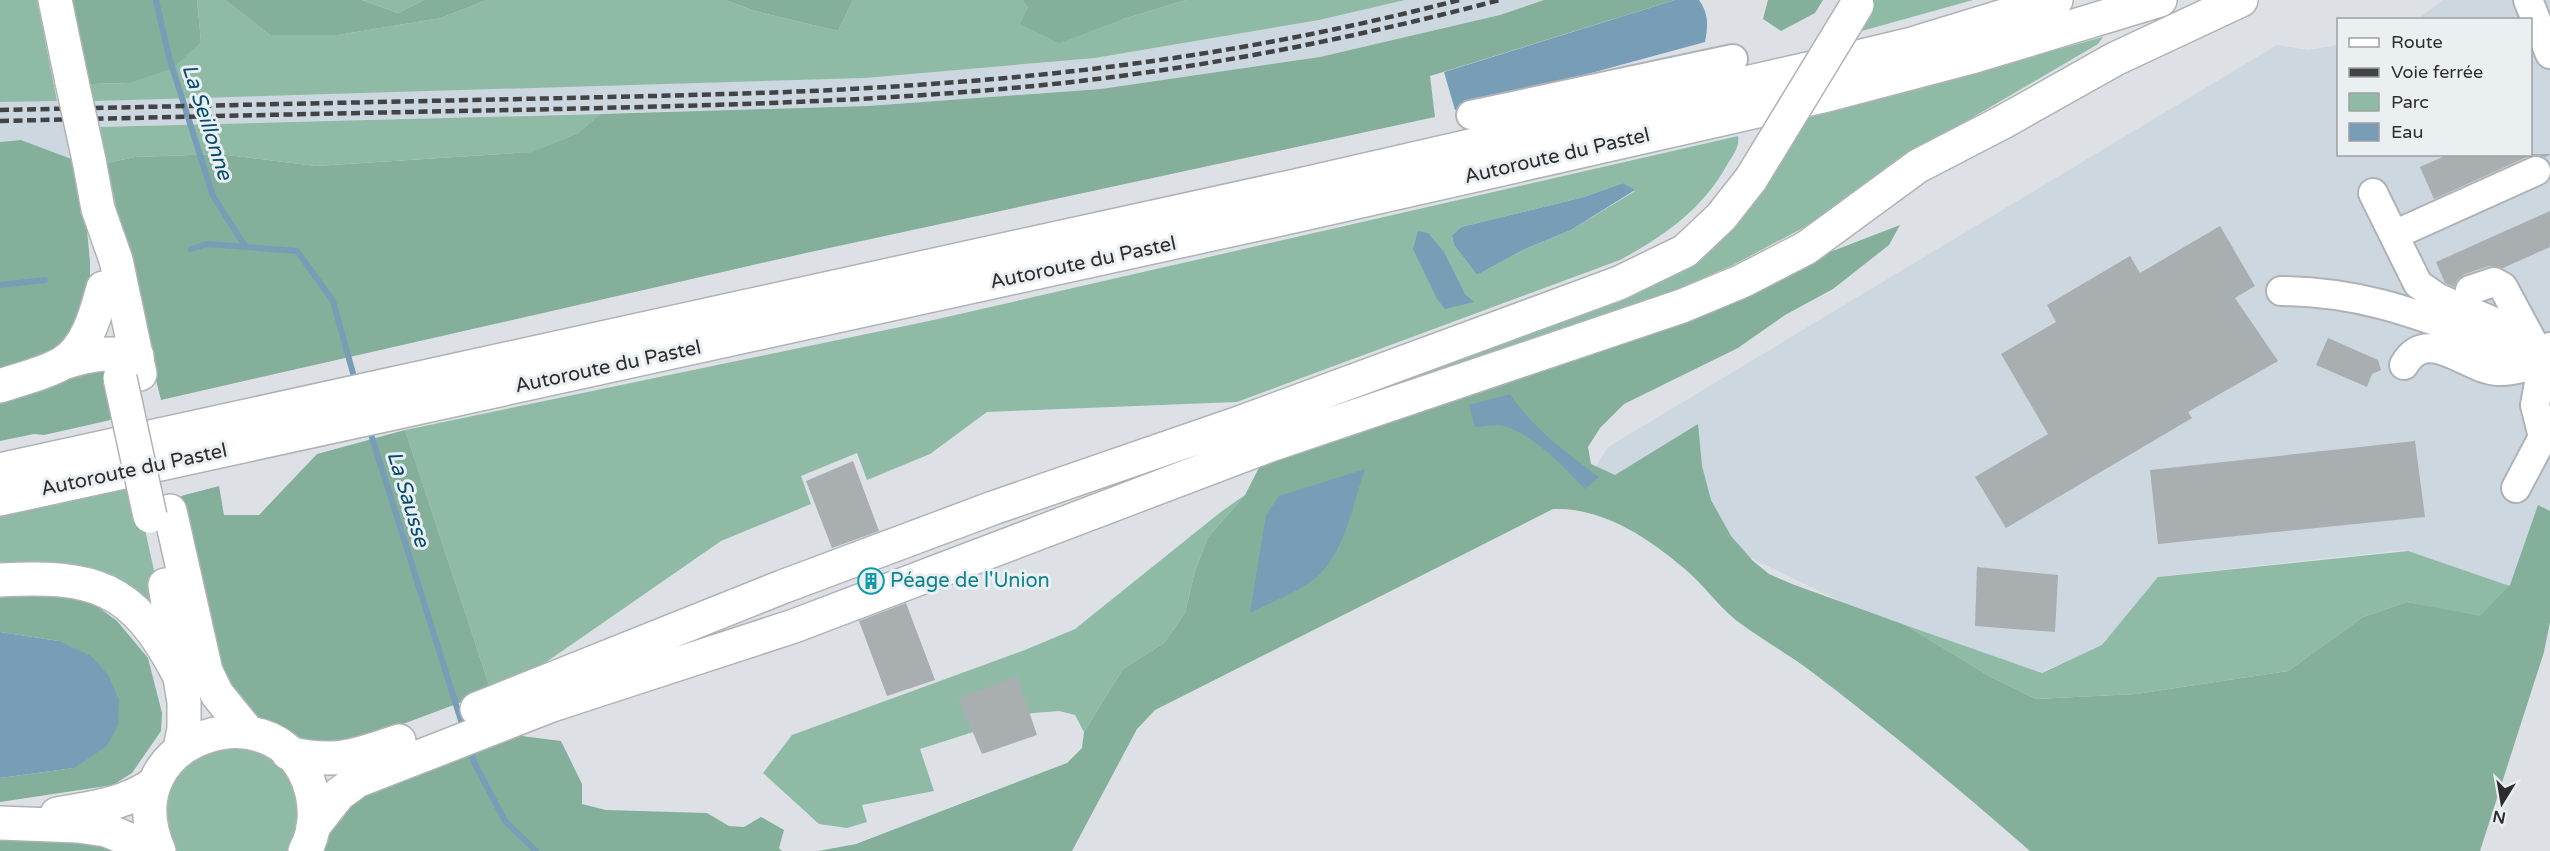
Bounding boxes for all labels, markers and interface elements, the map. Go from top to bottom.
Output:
legend [2337,18,2532,156]
text: Route [2391,31,2443,53]
water label: La Seillonne [177,61,238,184]
text: Voie ferrée [2391,61,2483,83]
text: Parc [2391,91,2429,113]
text: Eau [2391,121,2423,143]
street label: Autoroute du Pastel [1462,123,1652,189]
street label: Autoroute du Pastel [988,232,1178,294]
street label: Autoroute du Pastel [513,336,703,398]
street label: Autoroute du Pastel [39,439,229,501]
water label: La Sausse [382,448,435,551]
building icon: Péage de l'Union [856,566,886,596]
place label: Péage de l'Union [890,569,1050,593]
north arrow [2472,773,2532,833]
text: N [2491,806,2508,828]

